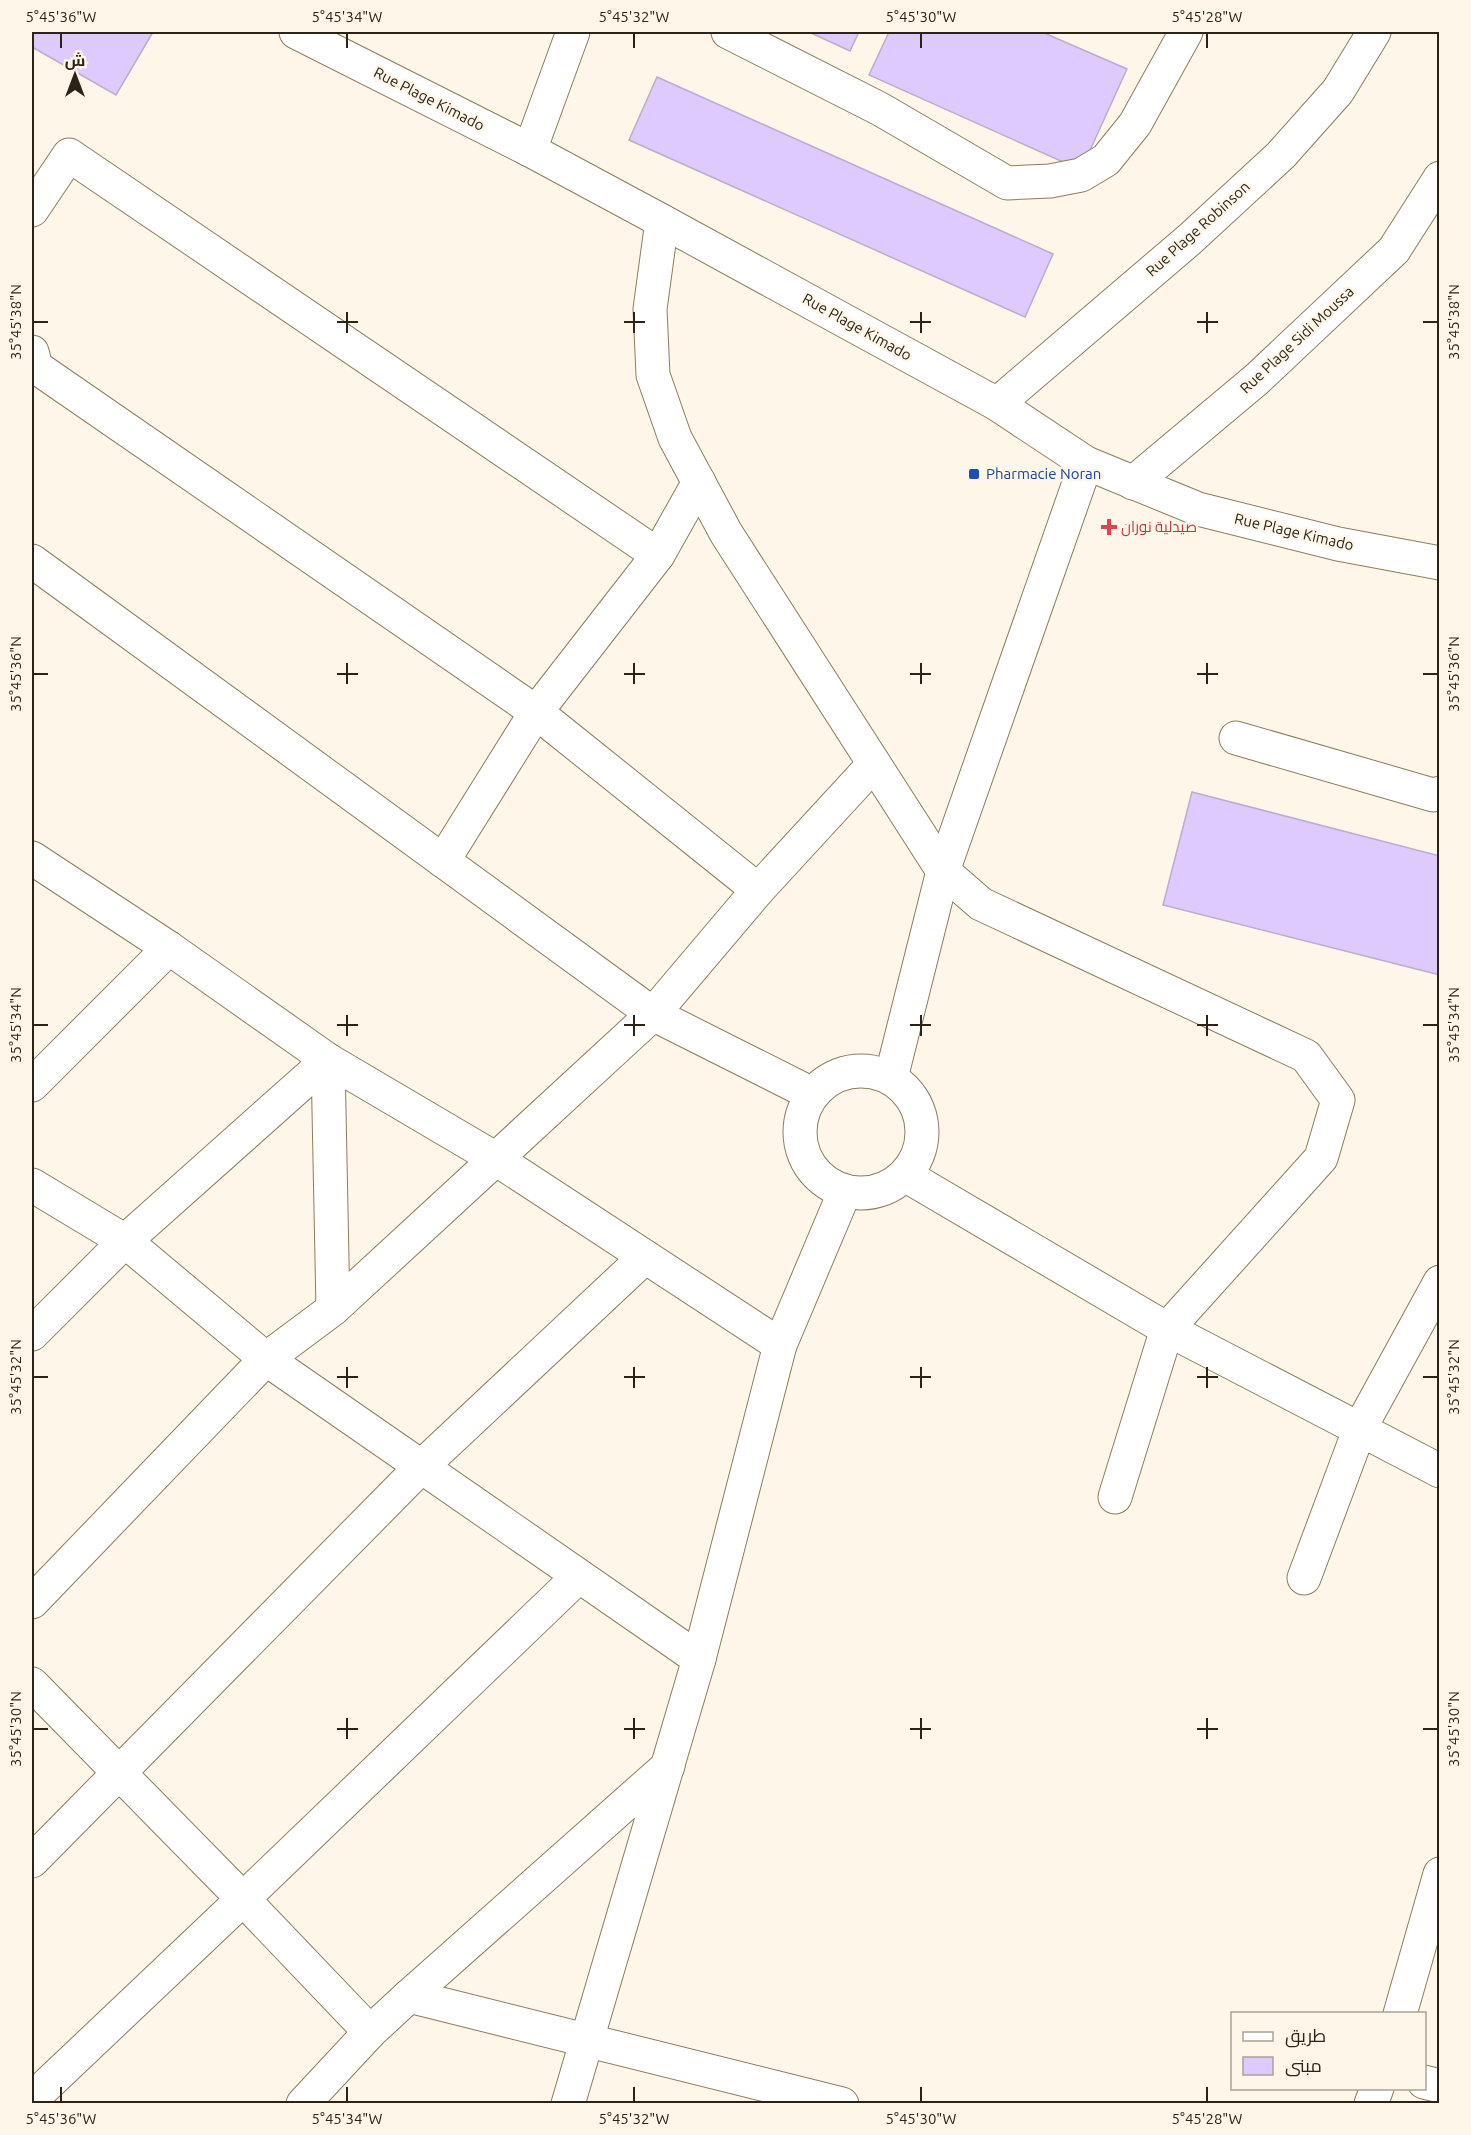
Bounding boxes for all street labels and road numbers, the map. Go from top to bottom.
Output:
street label: Rue Plage Kimado [371,63,487,134]
street label: Rue Plage Robinson [1142,178,1253,280]
street label: Rue Plage Sidi Moussa [1236,283,1357,397]
street label: Rue Plage Kimado [800,290,915,364]
street label: Rue Plage Kimado [1233,510,1355,554]

